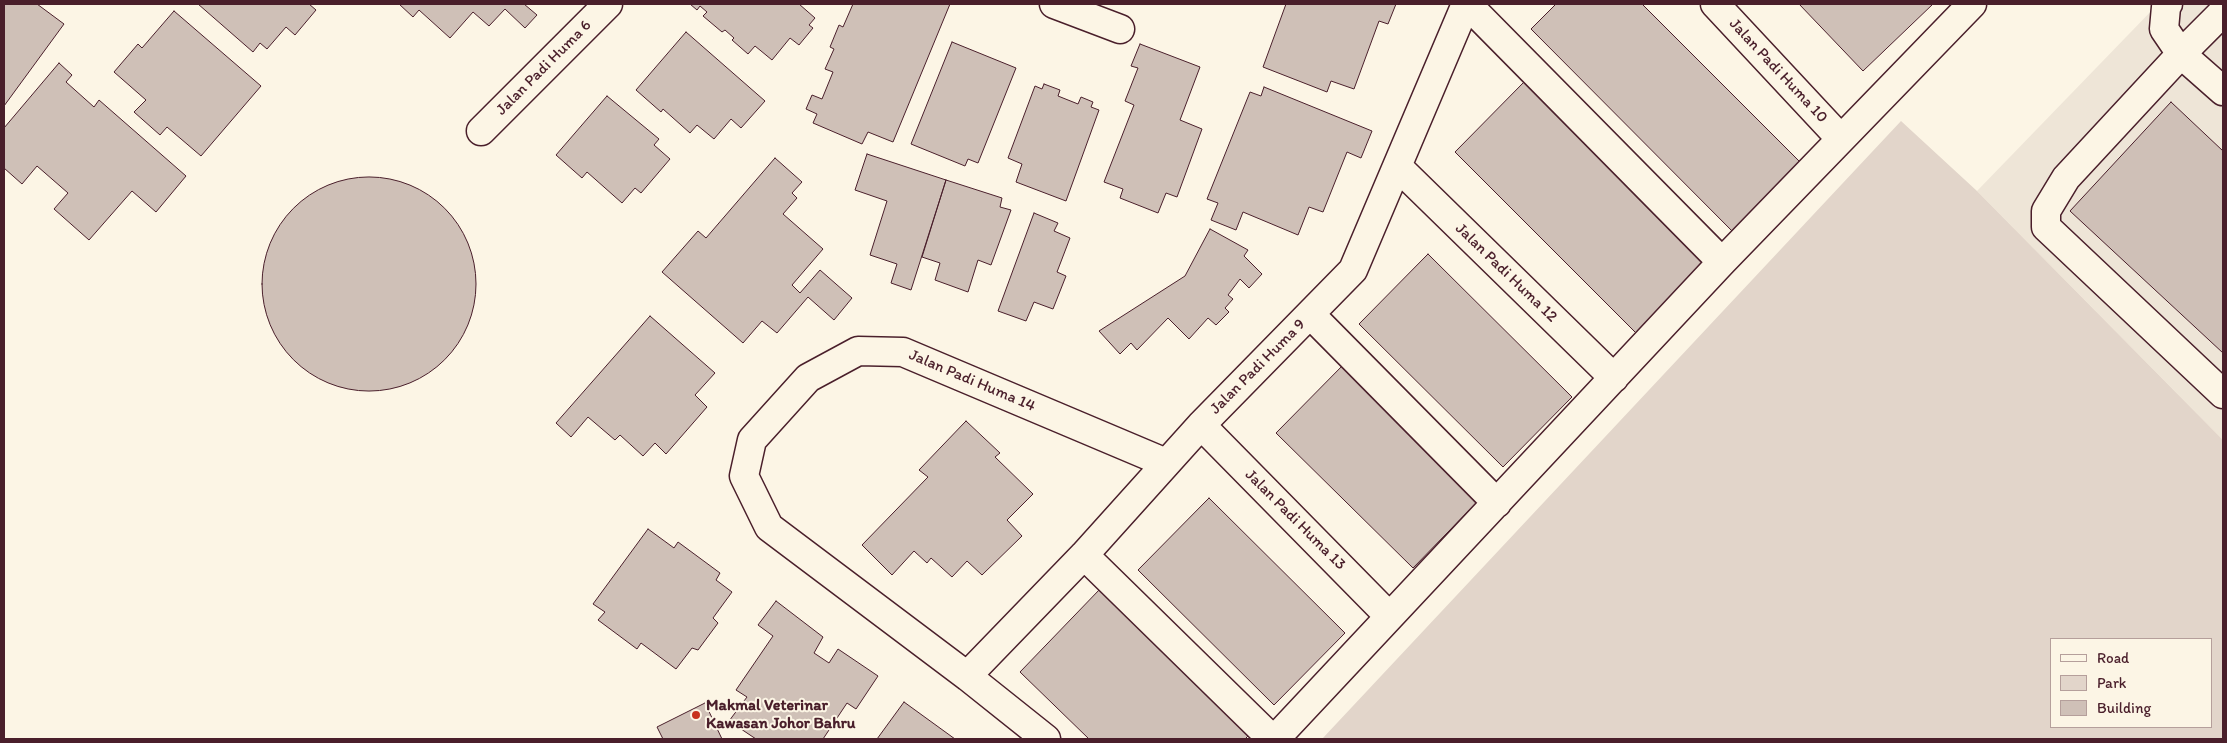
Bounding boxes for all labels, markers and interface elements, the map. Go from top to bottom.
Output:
street label: Jalan Padi Huma 10 [1725,15,1831,127]
street label: Jalan Padi Huma 6 [492,16,596,120]
street label: Jalan Padi Huma 12 [1451,219,1561,327]
street label: Jalan Padi Huma 9 [1206,315,1310,419]
street label: Jalan Padi Huma 14 [906,346,1038,416]
street label: Jalan Padi Huma 13 [1241,466,1349,574]
legend [2050,638,2212,728]
text: Road [2097,649,2129,667]
text: Park [2097,674,2127,692]
place label: Makmal Veterinar Kawasan Johor Bahru [706,696,856,734]
text: Building [2097,699,2151,717]
marker: Makmal Veterinar Kawasan Johor Bahru [690,709,702,721]

